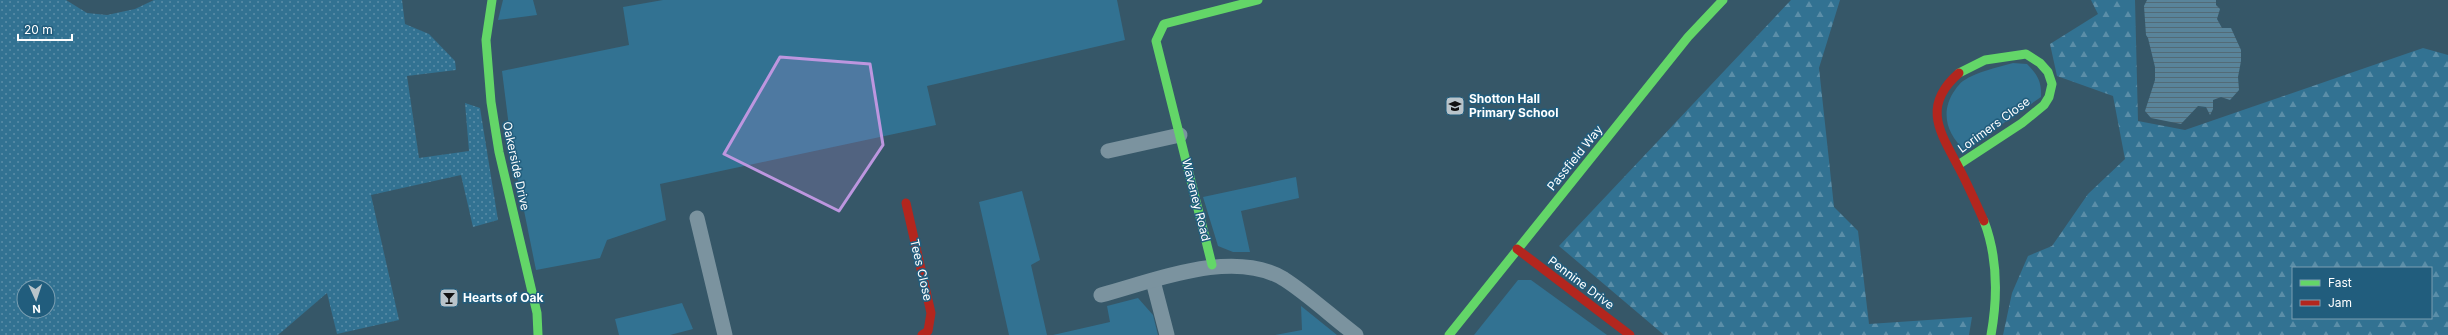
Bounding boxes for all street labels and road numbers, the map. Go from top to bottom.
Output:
street label: Lorimers Close [1955,93,2033,156]
street label: Oakerside Drive [500,120,533,212]
street label: Passfield Way [1544,122,1606,193]
street label: Waveney Road [1179,157,1214,243]
street label: Tees Close [907,238,936,302]
street label: Pennine Drive [1545,253,1617,312]

